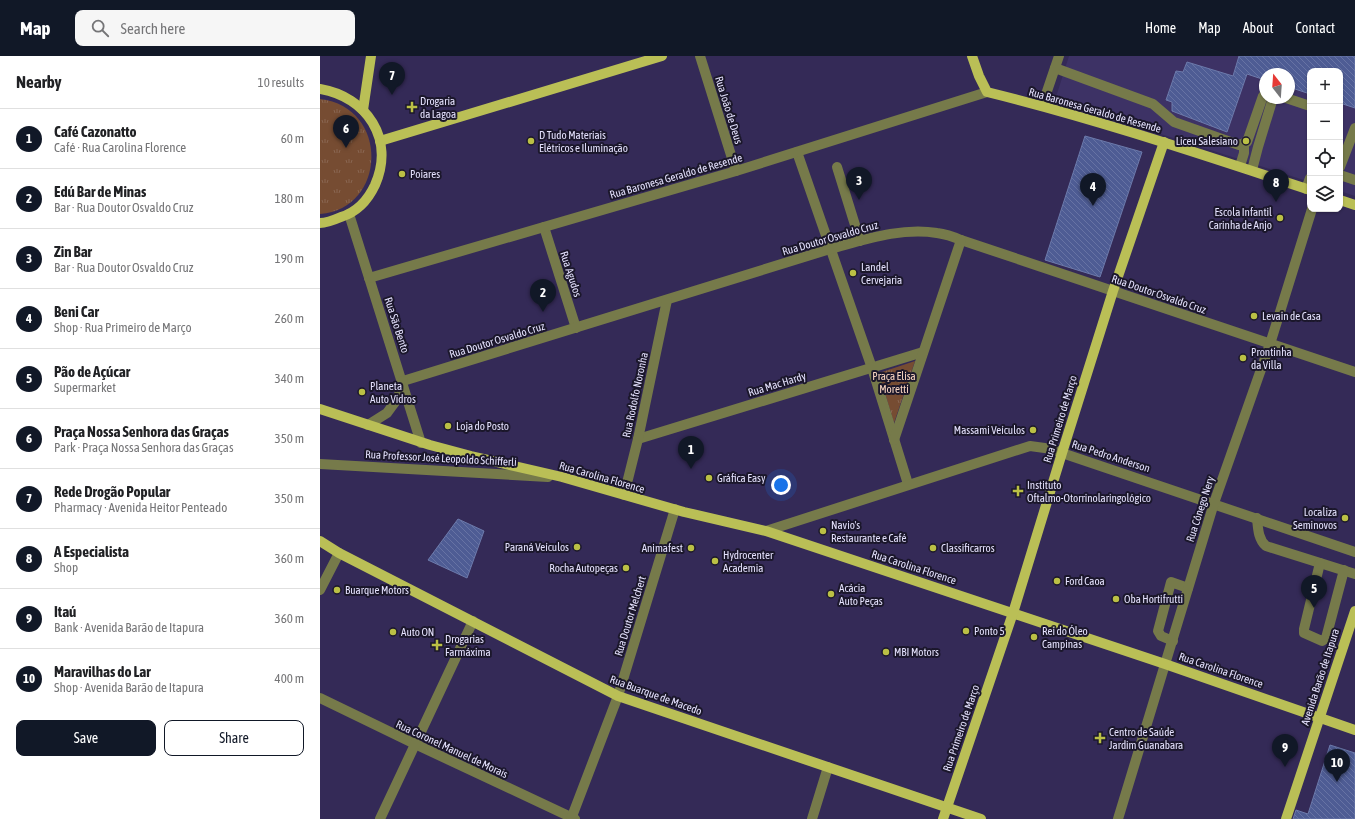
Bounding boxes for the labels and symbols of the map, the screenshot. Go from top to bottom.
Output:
pin: 7 [379,62,405,95]
north arrow [1259,68,1295,104]
street label: Rua João de Deus [713,75,745,145]
street label: Rua Baronesa Geraldo de Resende [1027,85,1163,135]
place label: Drogaria da Lagoa [420,95,456,120]
marker: Drogaria da Lagoa [407,102,417,112]
pin: 6 [333,115,359,148]
place label: D Tudo Materiais Elétricos e Iluminação [539,129,628,154]
place label: Liceu Salesiano [1176,135,1238,147]
marker: D Tudo Materiais Elétricos e Iluminação [526,136,536,146]
marker: Liceu Salesiano [1241,136,1251,146]
street label: Rua Baronesa Geraldo de Resende [608,151,744,201]
pin: 3 [846,167,872,200]
place label: Poiares [410,168,440,180]
marker: Poiares [397,169,407,179]
pin: 8 [1263,169,1289,202]
pin: 4 [1080,173,1106,206]
place label: Escola Infantil Carinha de Anjo [1209,206,1272,231]
marker: Escola Infantil Carinha de Anjo [1275,213,1285,223]
street label: Rua Doutor Osvaldo Cruz [781,219,879,257]
street label: Rua Agudos [558,250,584,298]
place label: Landel Cervejaria [861,261,902,286]
marker: Landel Cervejaria [848,268,858,278]
street label: Rua Doutor Osvaldo Cruz [1110,272,1208,316]
pin: 2 [530,279,556,312]
street label: Rua São Bento [382,296,412,354]
place label: Levain de Casa [1262,310,1321,322]
marker: Levain de Casa [1249,311,1259,321]
street label: Rua Doutor Osvaldo Cruz [448,320,546,360]
place label: Prontinha da Villa [1251,346,1292,371]
street label: Rua Rodolfo Noronha [620,351,650,439]
marker: Prontinha da Villa [1238,353,1248,363]
street label: Rua Mac Hardy [747,369,808,399]
park label: Praça Elisa Moretti [872,370,916,395]
street label: Rua Primeiro de Março [1041,374,1079,464]
place label: Planeta Auto Vidros [370,380,416,405]
marker: Planeta Auto Vidros [357,387,367,397]
place label: Loja do Posto [456,420,509,432]
marker: Loja do Posto [443,421,453,431]
place label: Massami Veículos [954,424,1025,436]
marker: Massami Veículos [1028,425,1038,435]
pin: 1 [678,436,704,469]
street label: Rua Pedro Anderson [1070,438,1152,474]
street label: Rua Professor José Leopoldo Schifferli [365,448,517,468]
street label: Rua Carolina Florence [558,459,646,495]
place label: Gráfica Easy [717,472,766,484]
marker: Gráfica Easy [704,473,714,483]
street label: Rua Cônego Nery [1184,474,1216,543]
your location [771,475,791,495]
place label: Instituto Oftalmo-Otorrinolaringológico [1027,479,1151,504]
marker: Instituto Oftalmo-Otorrinolaringológico [1012,485,1024,497]
place label: Localiza Seminovos [1293,506,1337,531]
marker: Localiza Seminovos [1340,513,1350,523]
place label: Navio's Restaurante e Café [831,519,907,544]
marker: Navio's Restaurante e Café [818,526,828,536]
place label: Paraná Veículos [505,541,569,553]
marker: Paraná Veículos [572,542,582,552]
place label: Animafest [642,542,683,554]
place label: Classificarros [941,542,995,554]
marker: Animafest [686,543,696,553]
marker: Classificarros [928,543,938,553]
street label: Rua Carolina Florence [870,548,958,586]
place label: Hydrocenter Academia [723,549,774,574]
marker: Hydrocenter Academia [710,556,720,566]
place label: Rocha Autopeças [549,562,618,574]
marker: Rocha Autopeças [621,563,631,573]
street label: Rua Doutor Melchert [612,575,648,657]
place label: Ford Caoa [1065,575,1105,587]
pin: 5 [1301,575,1327,608]
marker: Ford Caoa [1052,576,1062,586]
place label: Acácia Auto Peças [839,582,883,607]
place label: Buarque Motors [345,584,409,596]
marker: Buarque Motors [332,585,342,595]
marker: Acácia Auto Peças [826,589,836,599]
place label: Oba Hortifrutti [1124,593,1183,605]
marker: Oba Hortifrutti [1111,594,1121,604]
place label: Ponto 5 [974,625,1005,637]
place label: Rei do Óleo Campinas [1042,625,1088,650]
place label: Auto ON [401,626,434,638]
marker: Ponto 5 [961,626,971,636]
marker: Auto ON [388,627,398,637]
street label: Avenida Barão de Itapura [1299,627,1341,727]
marker: Rei do Óleo Campinas [1029,632,1039,642]
place label: Drogarias Farmáxima [445,633,491,658]
marker: Drogarias Farmáxima [432,640,442,650]
place label: MBI Motors [894,646,939,658]
marker: MBI Motors [881,647,891,657]
street label: Rua Carolina Florence [1177,650,1265,690]
street label: Rua Buarque de Macedo [608,673,704,717]
street label: Rua Primeiro de Março [941,683,981,773]
street label: Rua Coronel Manuel de Morais [394,718,510,780]
place label: Centro de Saúde Jardim Guanabara [1109,726,1183,751]
marker: Centro de Saúde Jardim Guanabara [1094,732,1106,744]
pin: 9 [1272,734,1298,767]
pin: 10 [1324,749,1350,782]

